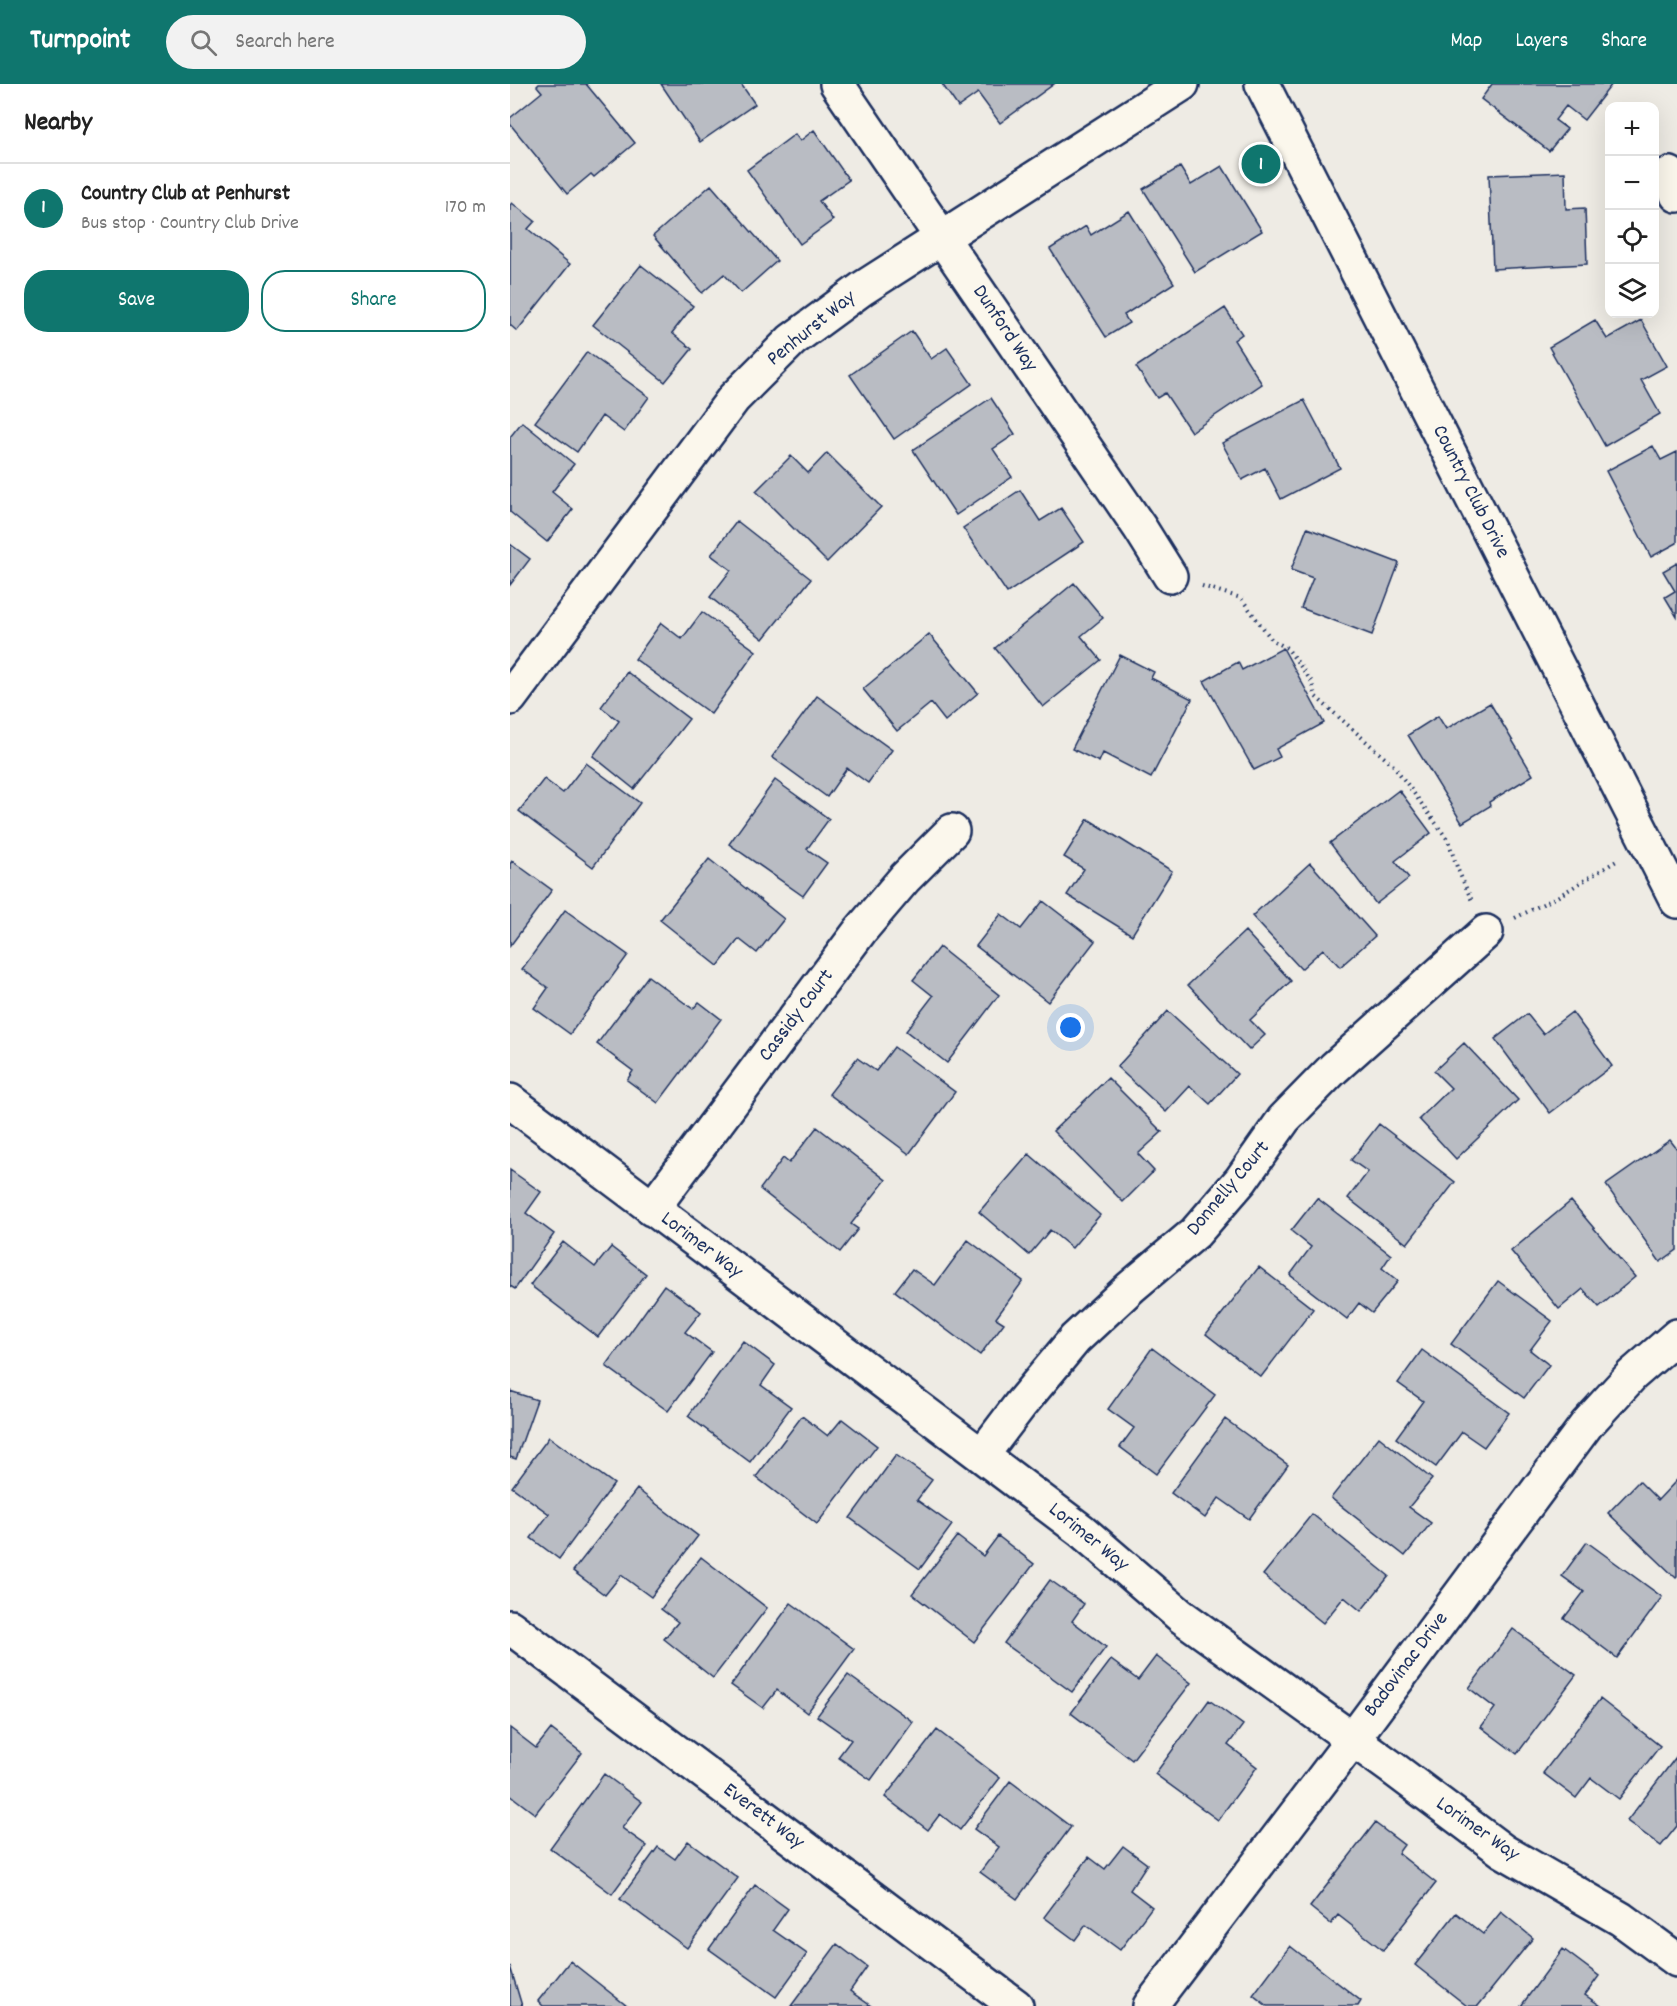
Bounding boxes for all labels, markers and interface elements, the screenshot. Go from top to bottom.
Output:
search box [166,15,586,69]
text: Turnpoint [30,22,130,62]
icon: search [187,26,220,59]
text: Search here [235,27,335,58]
text: Map [1451,27,1482,57]
text: Layers [1515,27,1568,57]
text: Share [1601,27,1647,57]
map controls [1605,102,1659,318]
button: + [1605,102,1659,156]
text: Nearby [24,105,92,142]
pin: 1 [1242,142,1281,187]
button: − [1605,156,1659,210]
text: Country Club at Penhurst [81,179,290,210]
text: 1 [41,194,46,222]
text: 170 m [445,194,486,222]
text: Bus stop · Country Club Drive [81,210,299,238]
button: locate [1605,210,1659,264]
button: layers [1605,264,1659,318]
button: Save [24,270,249,332]
button: Share [261,270,486,332]
street label: Dunford Way [964,279,1044,379]
street label: Penhurst Way [761,283,863,374]
street label: Country Club Drive [1423,420,1517,564]
street label: Cassidy Court [752,963,842,1069]
your location [1056,1013,1085,1042]
street label: Donnelly Court [1180,1135,1278,1243]
street label: Lorimer Way [654,1205,749,1287]
street label: Lorimer Way [1041,1496,1135,1580]
street label: Badovinac Drive [1357,1606,1457,1724]
street label: Everett Way [716,1776,810,1858]
street label: Lorimer Way [1429,1790,1525,1870]

